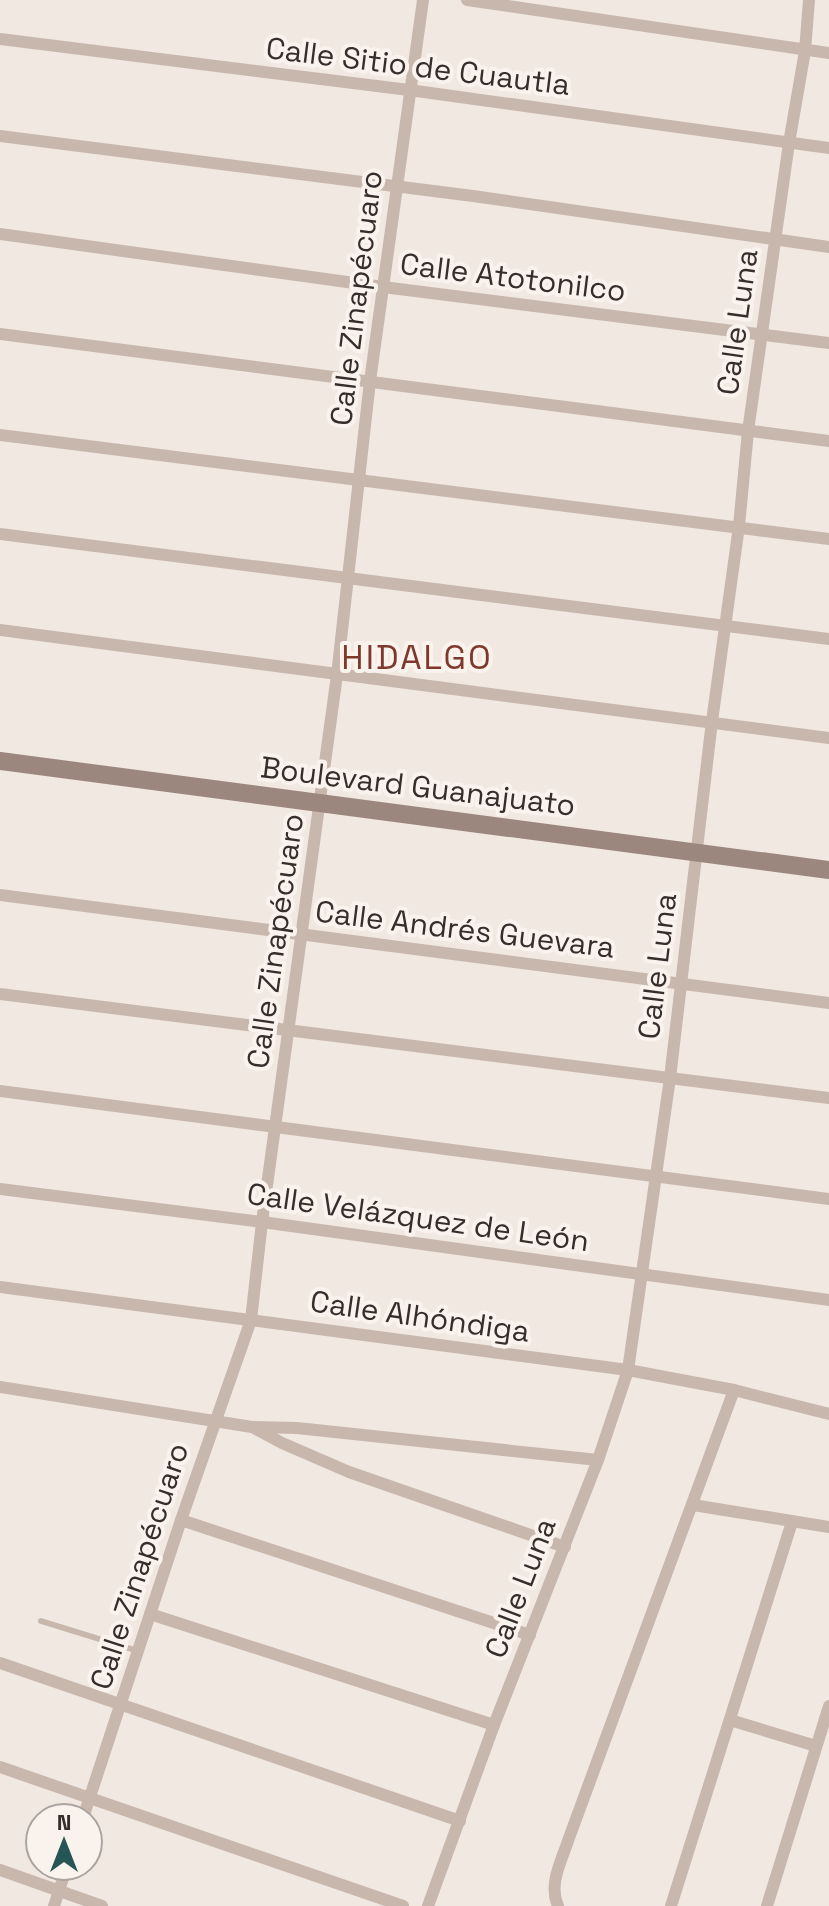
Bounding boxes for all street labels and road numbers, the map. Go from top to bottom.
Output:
street label: Calle Sitio de Cuautla [264,28,572,104]
street label: Calle Zinapécuaro [321,168,391,428]
street label: Calle Atotonilco [398,244,628,310]
street label: Calle Luna [707,247,767,397]
street label: Boulevard Guanajuato [258,747,578,825]
street label: Calle Zinapécuaro [238,811,312,1071]
street label: Calle Andrés Guevara [313,891,617,967]
street label: Calle Luna [629,891,685,1041]
street label: Calle Velázquez de León [244,1174,592,1260]
street label: Calle Alhóndiga [308,1281,532,1351]
street label: Calle Zinapécuaro [81,1438,197,1694]
street label: Calle Luna [475,1512,565,1664]

